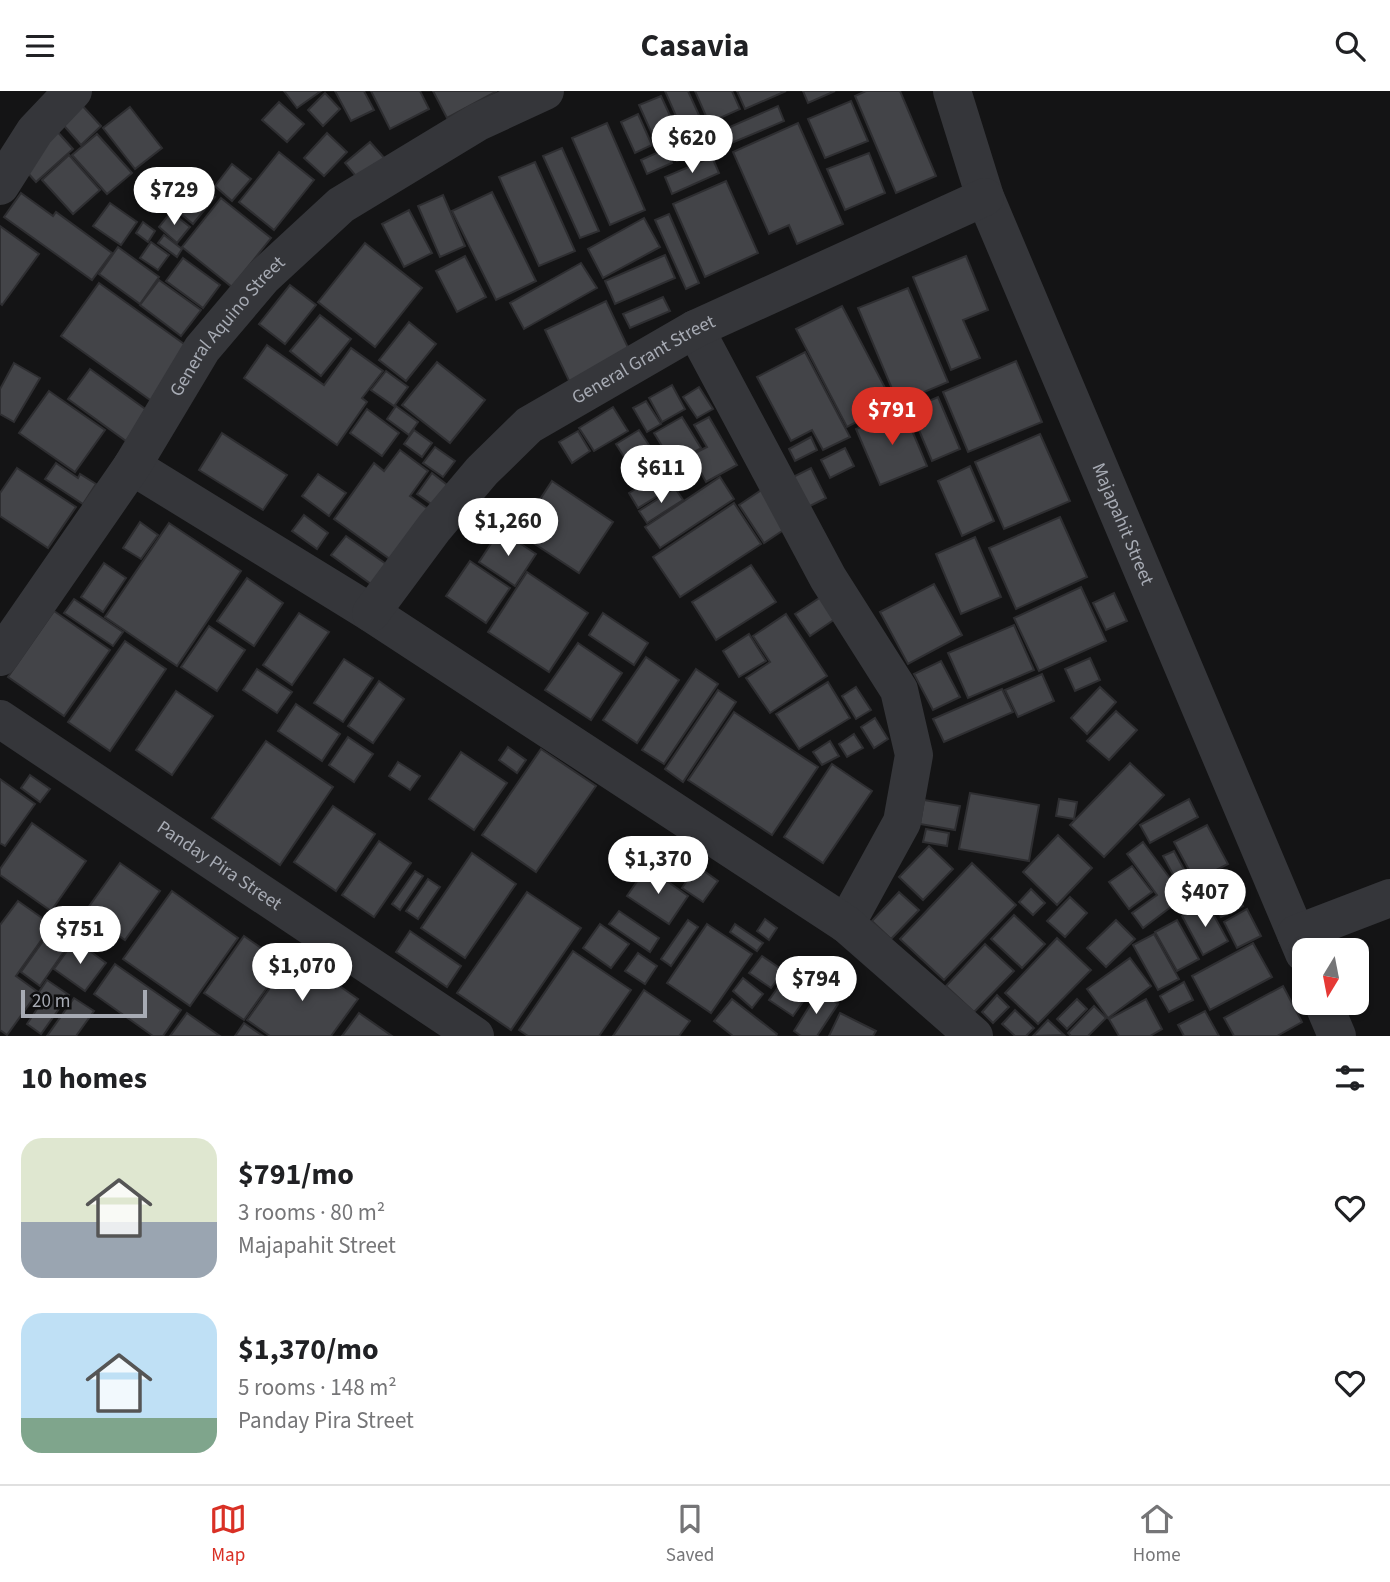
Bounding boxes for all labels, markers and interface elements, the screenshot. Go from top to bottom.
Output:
text: Casavia [641,23,749,69]
icon: menu [21,27,59,65]
icon: search [1331,27,1369,65]
pin: $620 [651,115,733,175]
text: $620 [668,121,716,154]
pin: $729 [133,167,215,227]
text: $729 [150,173,198,206]
street label: General Aquino Street [163,249,292,402]
street label: General Grant Street [567,308,720,411]
pin: $791 [851,387,933,447]
text: $791 [868,393,916,426]
pin: $611 [620,445,702,505]
text: $611 [637,451,685,484]
street label: Majapahit Street [1085,459,1161,590]
pin: $1,260 [451,498,565,558]
text: $1,260 [474,504,542,537]
street label: Panday Pira Street [152,814,288,917]
pin: $1,370 [601,837,715,896]
text: $1,370 [624,842,692,875]
pin: $407 [1164,869,1246,929]
text: $407 [1181,875,1229,908]
pin: $751 [39,907,121,966]
text: $751 [56,912,104,945]
north arrow [1292,938,1368,1015]
map controls [1292,938,1369,1015]
pin: $1,070 [245,943,359,1003]
text: $1,070 [268,949,336,982]
pin: $794 [775,957,857,1016]
text: $794 [792,962,840,995]
scale bar [21,987,147,1019]
text: 20 m [32,988,70,1015]
text: 10 homes [21,1057,147,1100]
icon: filters [1331,1059,1369,1097]
text: $791/mo [238,1153,354,1196]
icon: home [77,1166,161,1250]
icon: heart [1331,1189,1369,1227]
text: 3 rooms · 80 m² [238,1196,385,1229]
text: Majapahit Street [238,1229,396,1262]
text: $1,370/mo [238,1328,379,1371]
icon: home [77,1341,161,1425]
icon: heart [1331,1364,1369,1402]
text: 5 rooms · 148 m² [238,1371,397,1404]
text: Panday Pira Street [238,1404,414,1437]
tab: Map [209,1500,247,1569]
tab: Saved [666,1500,714,1569]
tab: Home [1133,1500,1181,1569]

